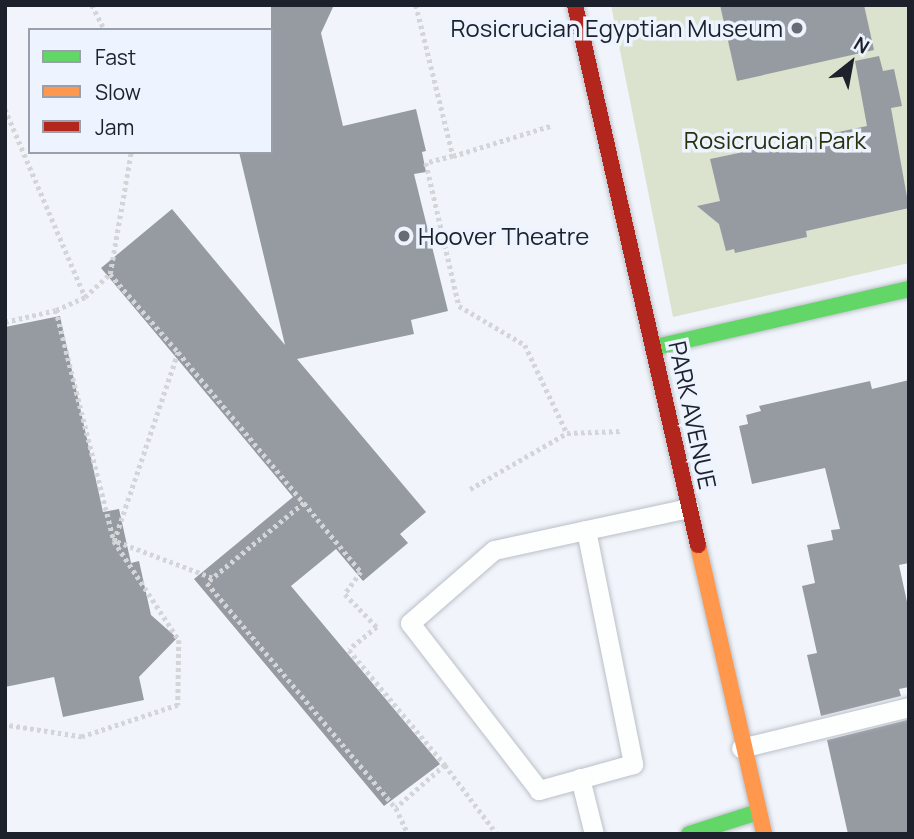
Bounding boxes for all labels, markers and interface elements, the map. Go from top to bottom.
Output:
place label: Rosicrucian Egyptian Museum [450,14,783,42]
marker: Rosicrucian Egyptian Museum [789,20,805,36]
legend [28,28,273,154]
north arrow [816,28,886,98]
text: N [849,30,874,60]
text: Fast [95,43,136,71]
text: Slow [95,78,141,106]
text: Jam [95,113,134,141]
park label: Rosicrucian Park [684,126,866,154]
place label: Hoover Theatre [418,222,589,250]
marker: Hoover Theatre [396,228,412,244]
street label: PARK AVENUE [663,338,723,492]

